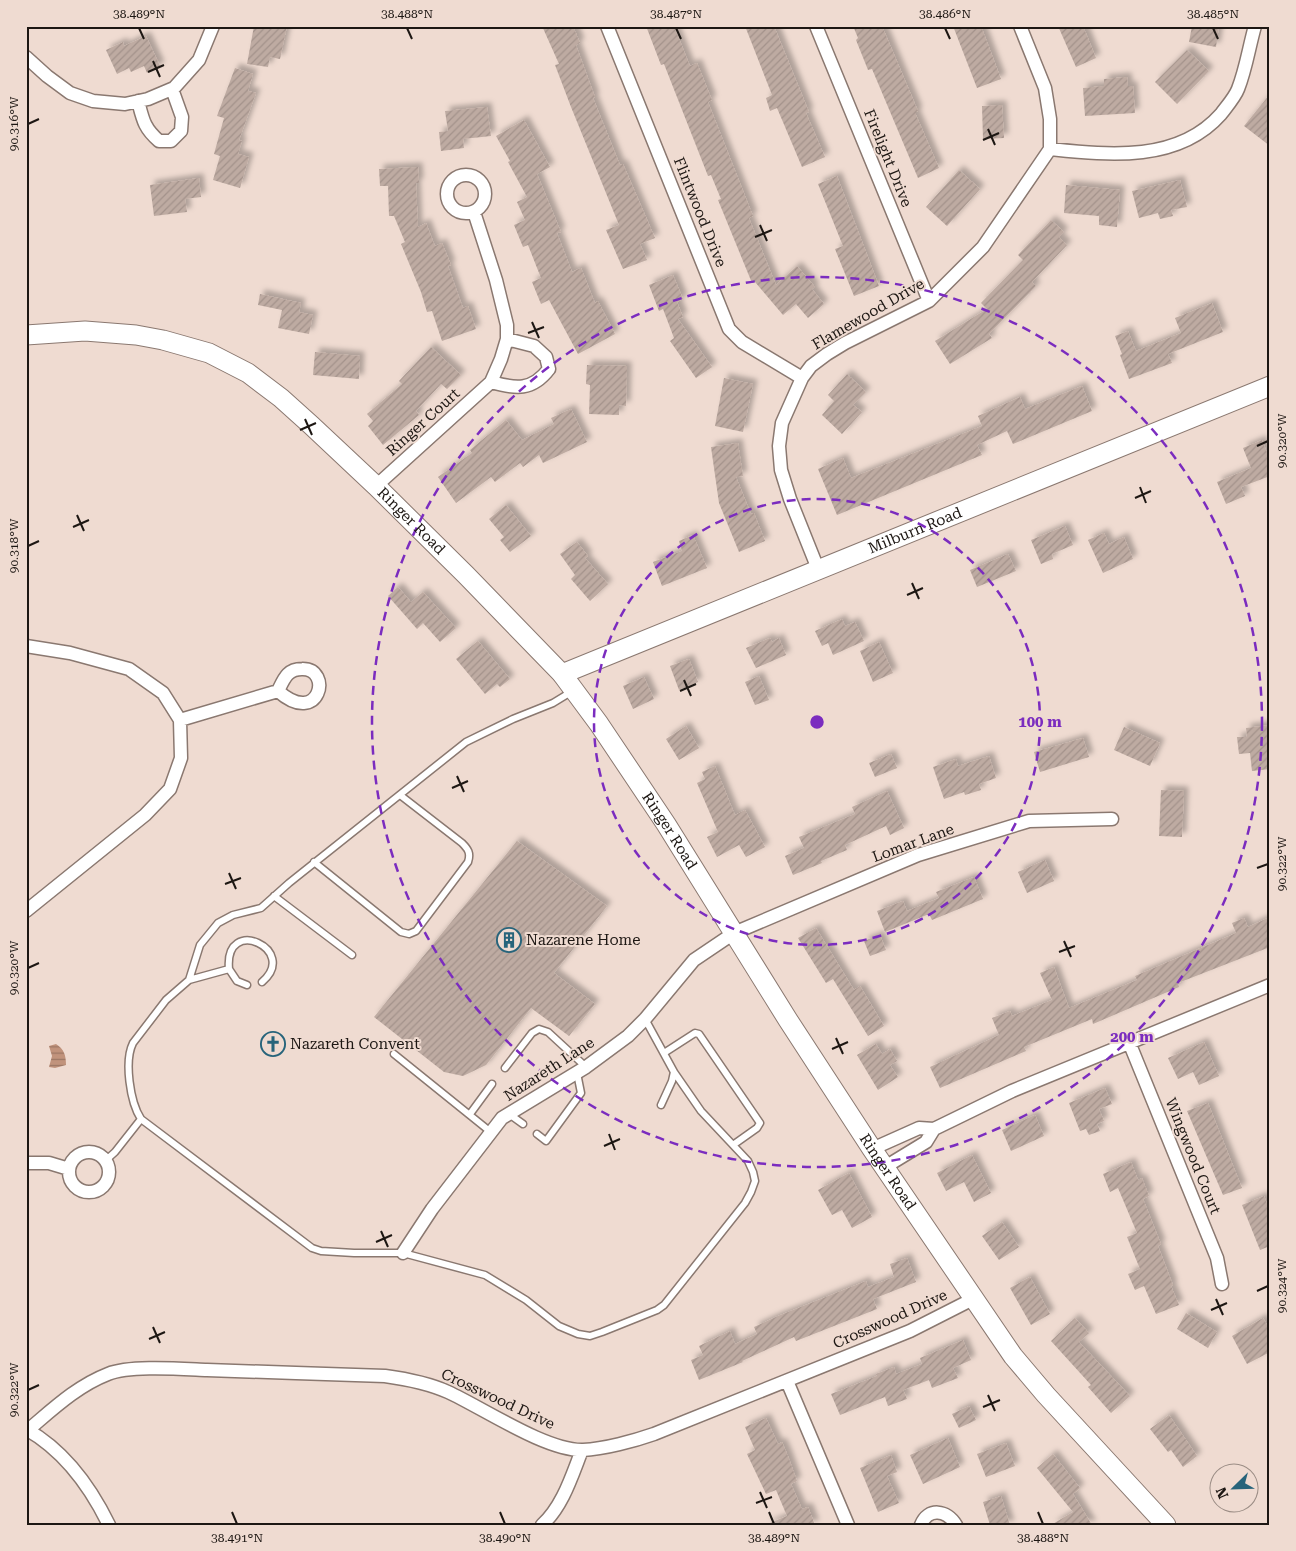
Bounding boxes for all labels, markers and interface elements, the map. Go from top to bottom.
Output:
text: 38.489°N [113,7,165,21]
text: 38.488°N [381,7,433,21]
text: 38.487°N [650,7,702,21]
text: 38.486°N [919,7,971,21]
text: 38.485°N [1187,7,1239,21]
text: 90.316°W [7,96,21,151]
street label: Firelight Drive [860,106,916,210]
street label: Flintwood Drive [670,154,730,270]
street label: Flamewood Drive [809,275,927,353]
street label: Ringer Court [383,384,464,460]
text: 90.320°W [1275,413,1289,468]
street label: Ringer Road [374,484,449,559]
street label: Milburn Road [866,503,965,557]
text: 90.318°W [7,518,21,573]
centre of rings [808,713,826,731]
text: 100 m [1018,713,1062,731]
street label: Ringer Road [638,789,701,873]
street label: Lomar Lane [870,820,956,866]
text: 90.322°W [1275,836,1289,891]
building icon: Nazarene Home [496,927,522,953]
place label: Nazarene Home [526,931,641,949]
text: 90.320°W [7,940,21,995]
text: 200 m [1110,1028,1154,1046]
church icon: Nazareth Convent [260,1031,286,1057]
street label: Nazareth Lane [501,1033,597,1105]
place label: Nazareth Convent [290,1035,420,1053]
street label: Wingwood Court [1161,1095,1225,1217]
street label: Ringer Road [856,1130,920,1214]
text: 90.324°W [1275,1258,1289,1313]
street label: Crosswood Drive [830,1286,950,1352]
text: 90.322°W [7,1362,21,1417]
street label: Crosswood Drive [438,1365,558,1433]
north arrow [1208,1464,1258,1514]
text: N [1212,1485,1232,1501]
text: 38.491°N [211,1531,263,1545]
text: 38.490°N [479,1531,531,1545]
text: 38.489°N [748,1531,800,1545]
text: 38.488°N [1017,1531,1069,1545]

